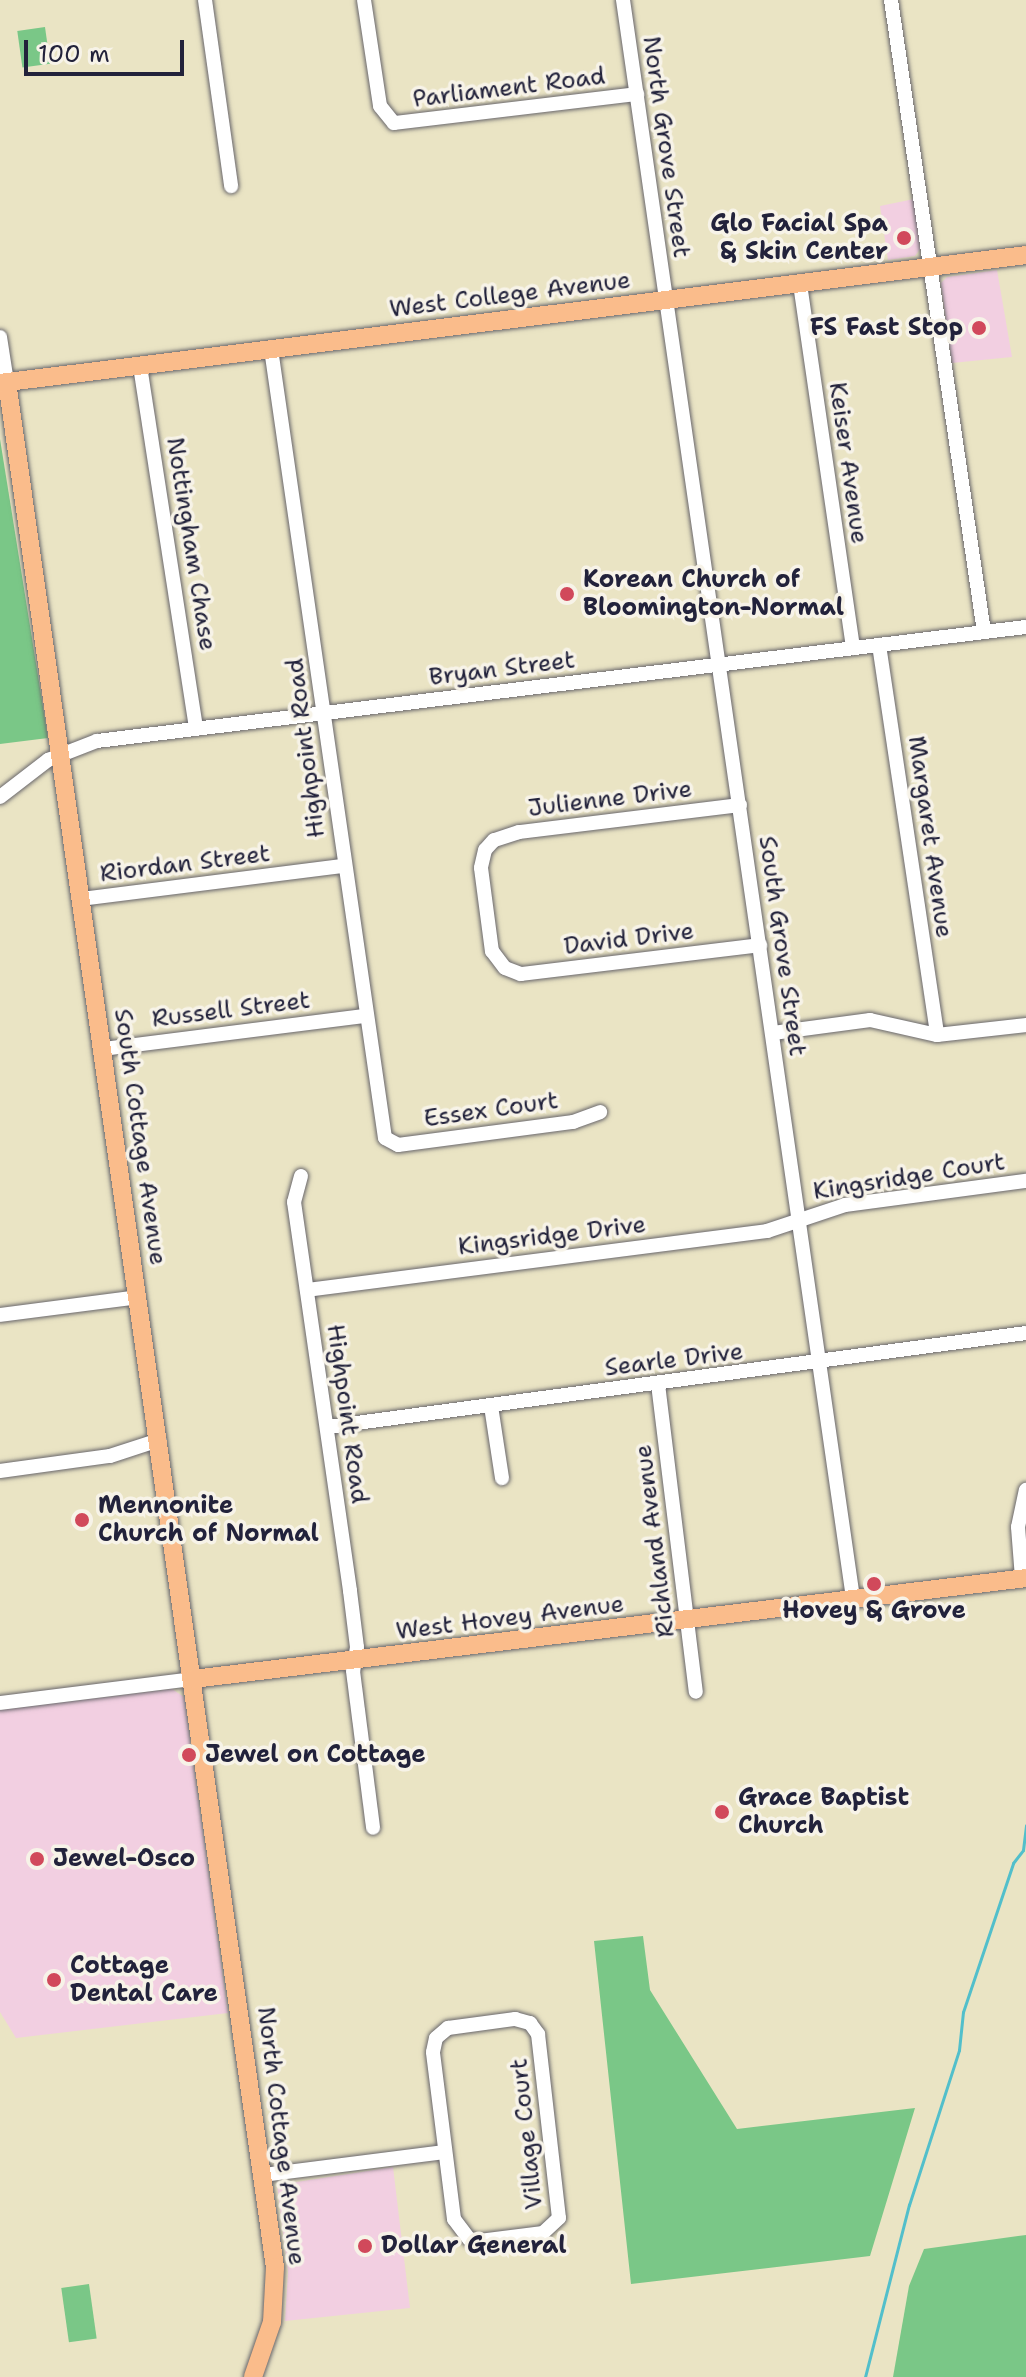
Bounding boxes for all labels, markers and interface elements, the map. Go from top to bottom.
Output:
scale bar [28,24,188,74]
street label: North Grove Street [636,34,696,260]
text: 100 m [38,38,110,70]
street label: Parliament Road [411,62,607,114]
place label: Glo Facial Spa & Skin Center [710,210,888,266]
marker: Glo Facial Spa & Skin Center [895,229,913,247]
street label: West College Avenue [388,266,632,324]
place label: FS Fast Stop [810,314,963,342]
marker: FS Fast Stop [970,319,988,337]
street label: Keiser Avenue [822,380,874,546]
street label: Nottingham Chase [160,435,222,653]
place label: Korean Church of Bloomington-Normal [583,566,844,622]
marker: Korean Church of Bloomington-Normal [558,585,576,603]
street label: Bryan Street [427,646,577,692]
street label: Highpoint Road [281,657,331,839]
street label: Margaret Avenue [902,734,958,940]
street label: Julienne Drive [526,775,694,823]
street label: South Grove Street [752,834,812,1058]
street label: Riordan Street [98,839,272,889]
street label: David Drive [562,917,696,961]
street label: Russell Street [150,986,312,1034]
street label: South Cottage Avenue [108,1007,172,1267]
street label: Essex Court [422,1086,560,1134]
street label: Kingsridge Court [811,1148,1007,1206]
street label: Kingsridge Drive [456,1210,648,1262]
street label: Highpoint Road [320,1322,374,1506]
street label: Searle Drive [603,1337,745,1383]
street label: Richland Avenue [629,1443,681,1639]
place label: Mennonite Church of Normal [98,1492,319,1548]
marker: Mennonite Church of Normal [73,1511,91,1529]
marker: Hovey & Grove [865,1575,883,1593]
street label: West Hovey Avenue [394,1590,626,1646]
place label: Hovey & Grove [782,1597,966,1625]
place label: Jewel on Cottage [205,1741,426,1769]
marker: Jewel on Cottage [180,1746,198,1764]
place label: Grace Baptist Church [738,1784,909,1840]
marker: Grace Baptist Church [713,1803,731,1821]
place label: Jewel-Osco [53,1845,195,1873]
marker: Jewel-Osco [28,1850,46,1868]
place label: Cottage Dental Care [70,1952,218,2008]
marker: Cottage Dental Care [45,1971,63,1989]
street label: North Cottage Avenue [251,2005,311,2267]
street label: Village Court [505,2057,549,2211]
place label: Dollar General [381,2232,567,2260]
marker: Dollar General [356,2237,374,2255]

